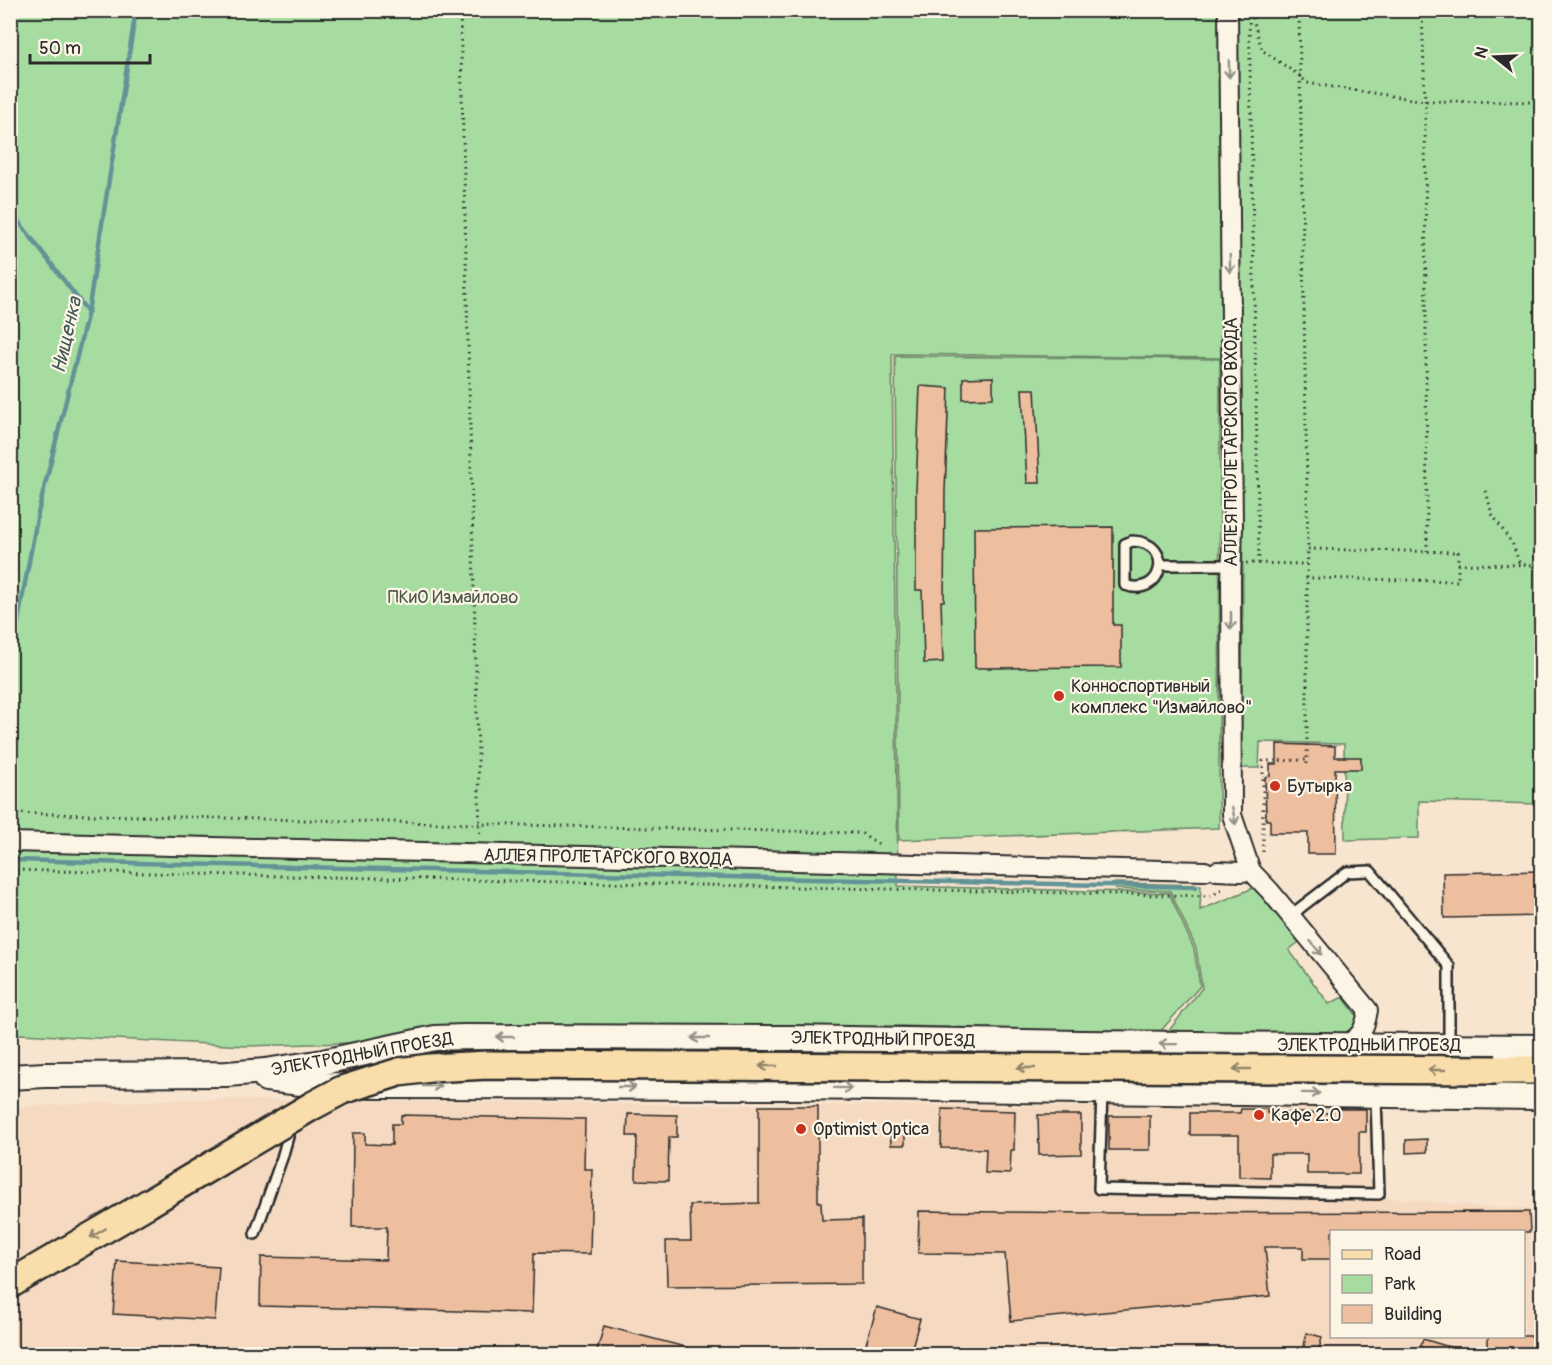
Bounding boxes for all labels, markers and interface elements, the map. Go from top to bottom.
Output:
scale bar [30,27,150,65]
north arrow [1465,27,1525,87]
text: 50 m [39,37,81,60]
text: N [1471,44,1493,61]
one-way arrow [1223,58,1235,78]
one-way arrow [1225,253,1236,273]
water label: Нищенка [46,293,88,376]
street label: АЛЛЕЯ ПРОЛЕТАРСКОГО ВХОДА [1220,317,1243,567]
park label: ПКиО Измайлово [388,586,519,609]
one-way arrow [1225,611,1237,631]
place label: Конноспортивный комплекс "Измайлово" [1071,675,1252,719]
marker: Конноспортивный комплекс "Измайлово" [1052,689,1066,703]
place label: Бутырка [1287,775,1352,798]
marker: Бутырка [1268,779,1282,793]
one-way arrow [1229,806,1240,825]
street label: АЛЛЕЯ ПРОЛЕТАРСКОГО ВХОДА [483,844,733,871]
one-way arrow [1309,939,1322,955]
street label: ЭЛЕКТРОДНЫЙ ПРОЕЗД [791,1026,975,1053]
street label: ЭЛЕКТРОДНЫЙ ПРОЕЗД [270,1027,455,1082]
one-way arrow [496,1031,516,1043]
one-way arrow [691,1032,711,1044]
street label: ЭЛЕКТРОДНЫЙ ПРОЕЗД [1277,1034,1461,1057]
one-way arrow [1159,1038,1179,1050]
one-way arrow [759,1060,779,1072]
one-way arrow [1017,1062,1037,1073]
one-way arrow [1233,1063,1253,1075]
one-way arrow [1428,1064,1448,1076]
one-way arrow [422,1080,442,1092]
one-way arrow [617,1081,637,1093]
one-way arrow [833,1082,853,1093]
one-way arrow [1301,1087,1321,1099]
place label: Кафе 2.0 [1271,1104,1342,1127]
marker: Кафе 2.0 [1252,1108,1266,1122]
place label: Optimist Optica [813,1118,929,1141]
marker: Optimist Optica [794,1122,808,1136]
one-way arrow [90,1227,107,1239]
legend [1330,1230,1525,1338]
text: Road [1384,1243,1421,1266]
text: Park [1384,1273,1416,1296]
text: Building [1384,1303,1442,1326]

